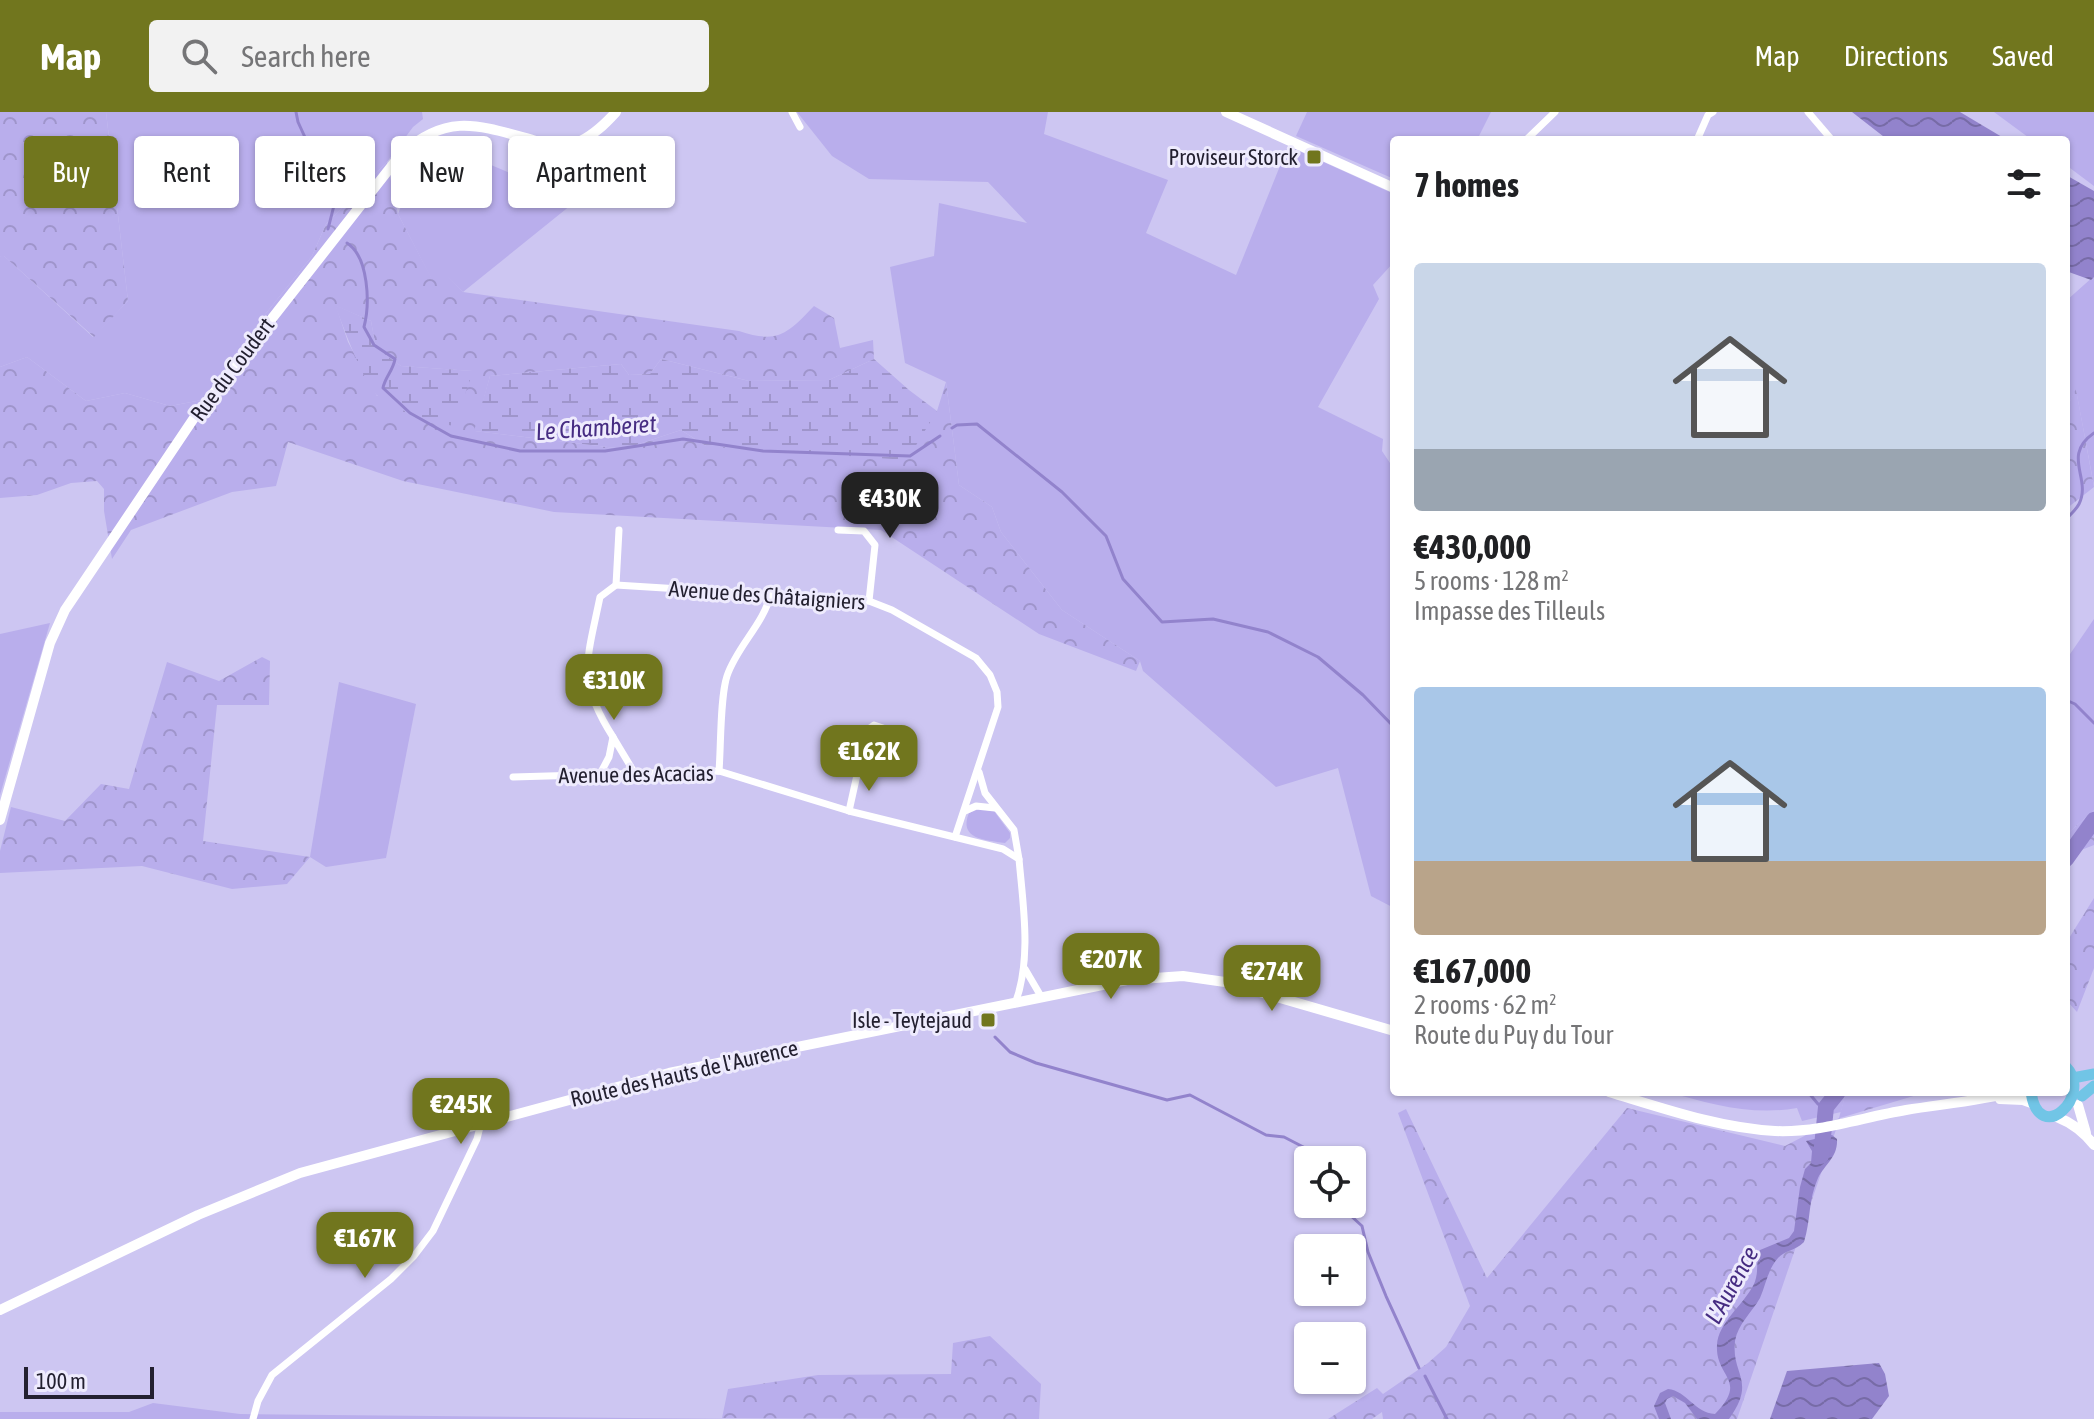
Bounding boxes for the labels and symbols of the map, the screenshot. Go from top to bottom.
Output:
place label: Proviseur Storck [1169,144,1298,170]
marker: Proviseur Storck [1305,148,1323,166]
street label: Rue du Coudert [185,312,279,426]
water label: Le Chamberet [535,410,657,445]
pin: €430K [834,472,946,540]
street label: Avenue des Châtaigniers [668,575,866,615]
pin: €310K [558,654,670,722]
pin: €162K [813,725,925,793]
street label: Avenue des Acacias [558,760,714,788]
pin: €207K [1055,933,1167,1001]
pin: €274K [1216,945,1328,1013]
place label: Isle - Teytejaud [852,1007,972,1033]
marker: Isle - Teytejaud [979,1011,997,1029]
street label: Route des Hauts de l'Aurence [568,1034,800,1112]
pin: €245K [405,1078,517,1146]
pin: €167K [309,1212,421,1280]
water label: L'Aurence [1699,1241,1764,1328]
scale bar [24,1363,154,1399]

